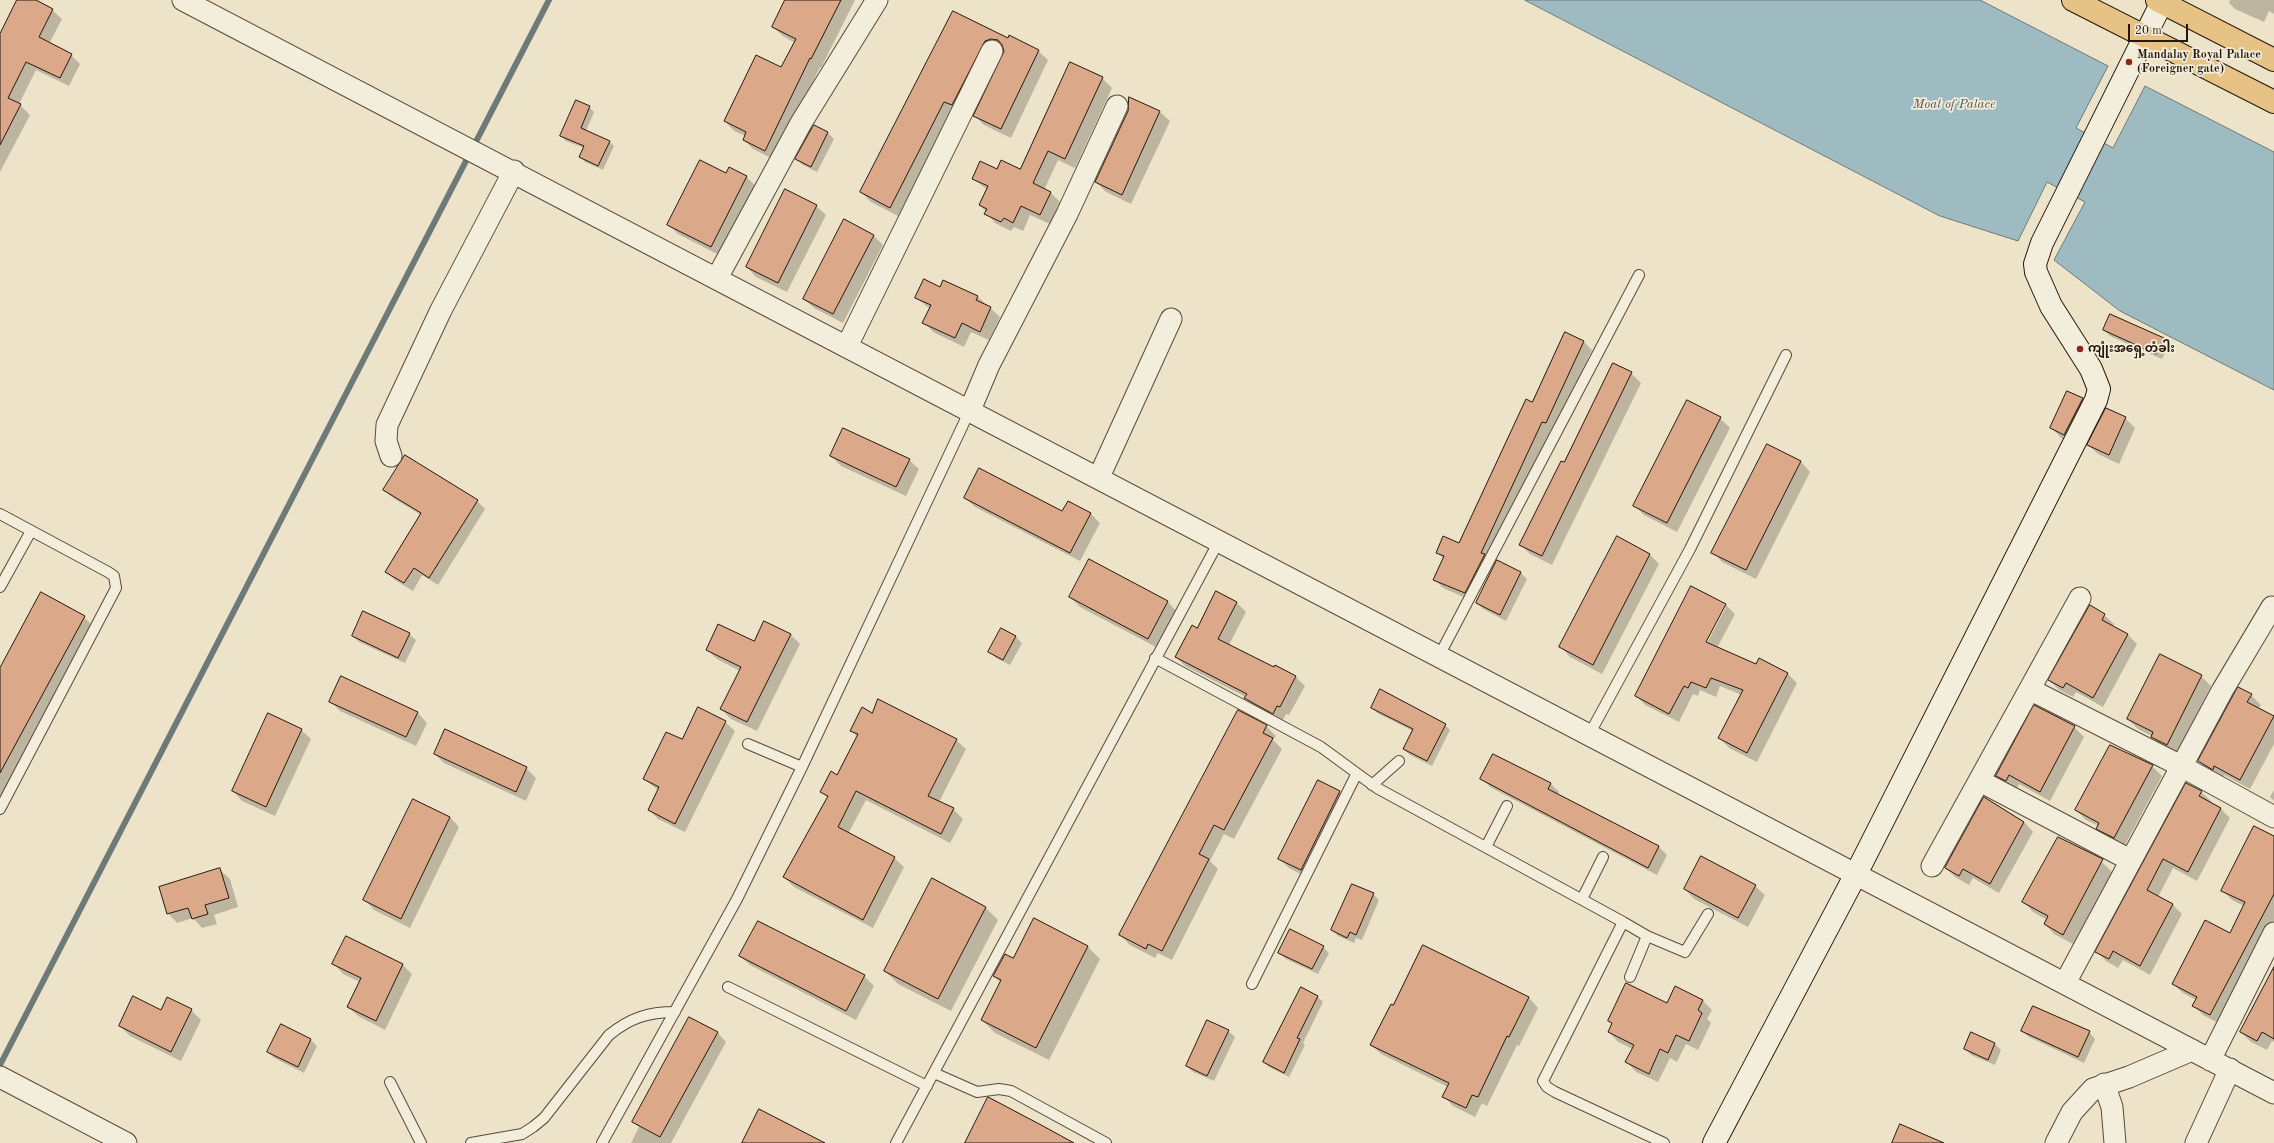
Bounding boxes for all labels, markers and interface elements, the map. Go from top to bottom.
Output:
scale bar [2130,16,2190,42]
text: 20 m [2135,25,2162,37]
place label: Mandalay Royal Palace (Foreigner gate) [2137,48,2261,76]
marker: Mandalay Royal Palace (Foreigner gate) [2124,57,2134,67]
water label: Moat of Palace [1913,97,1995,113]
place label: ကျုံးအရှေ့တံခါး [2088,342,2175,356]
marker: ကျုံးအရှေ့တံခါး [2075,344,2085,354]

